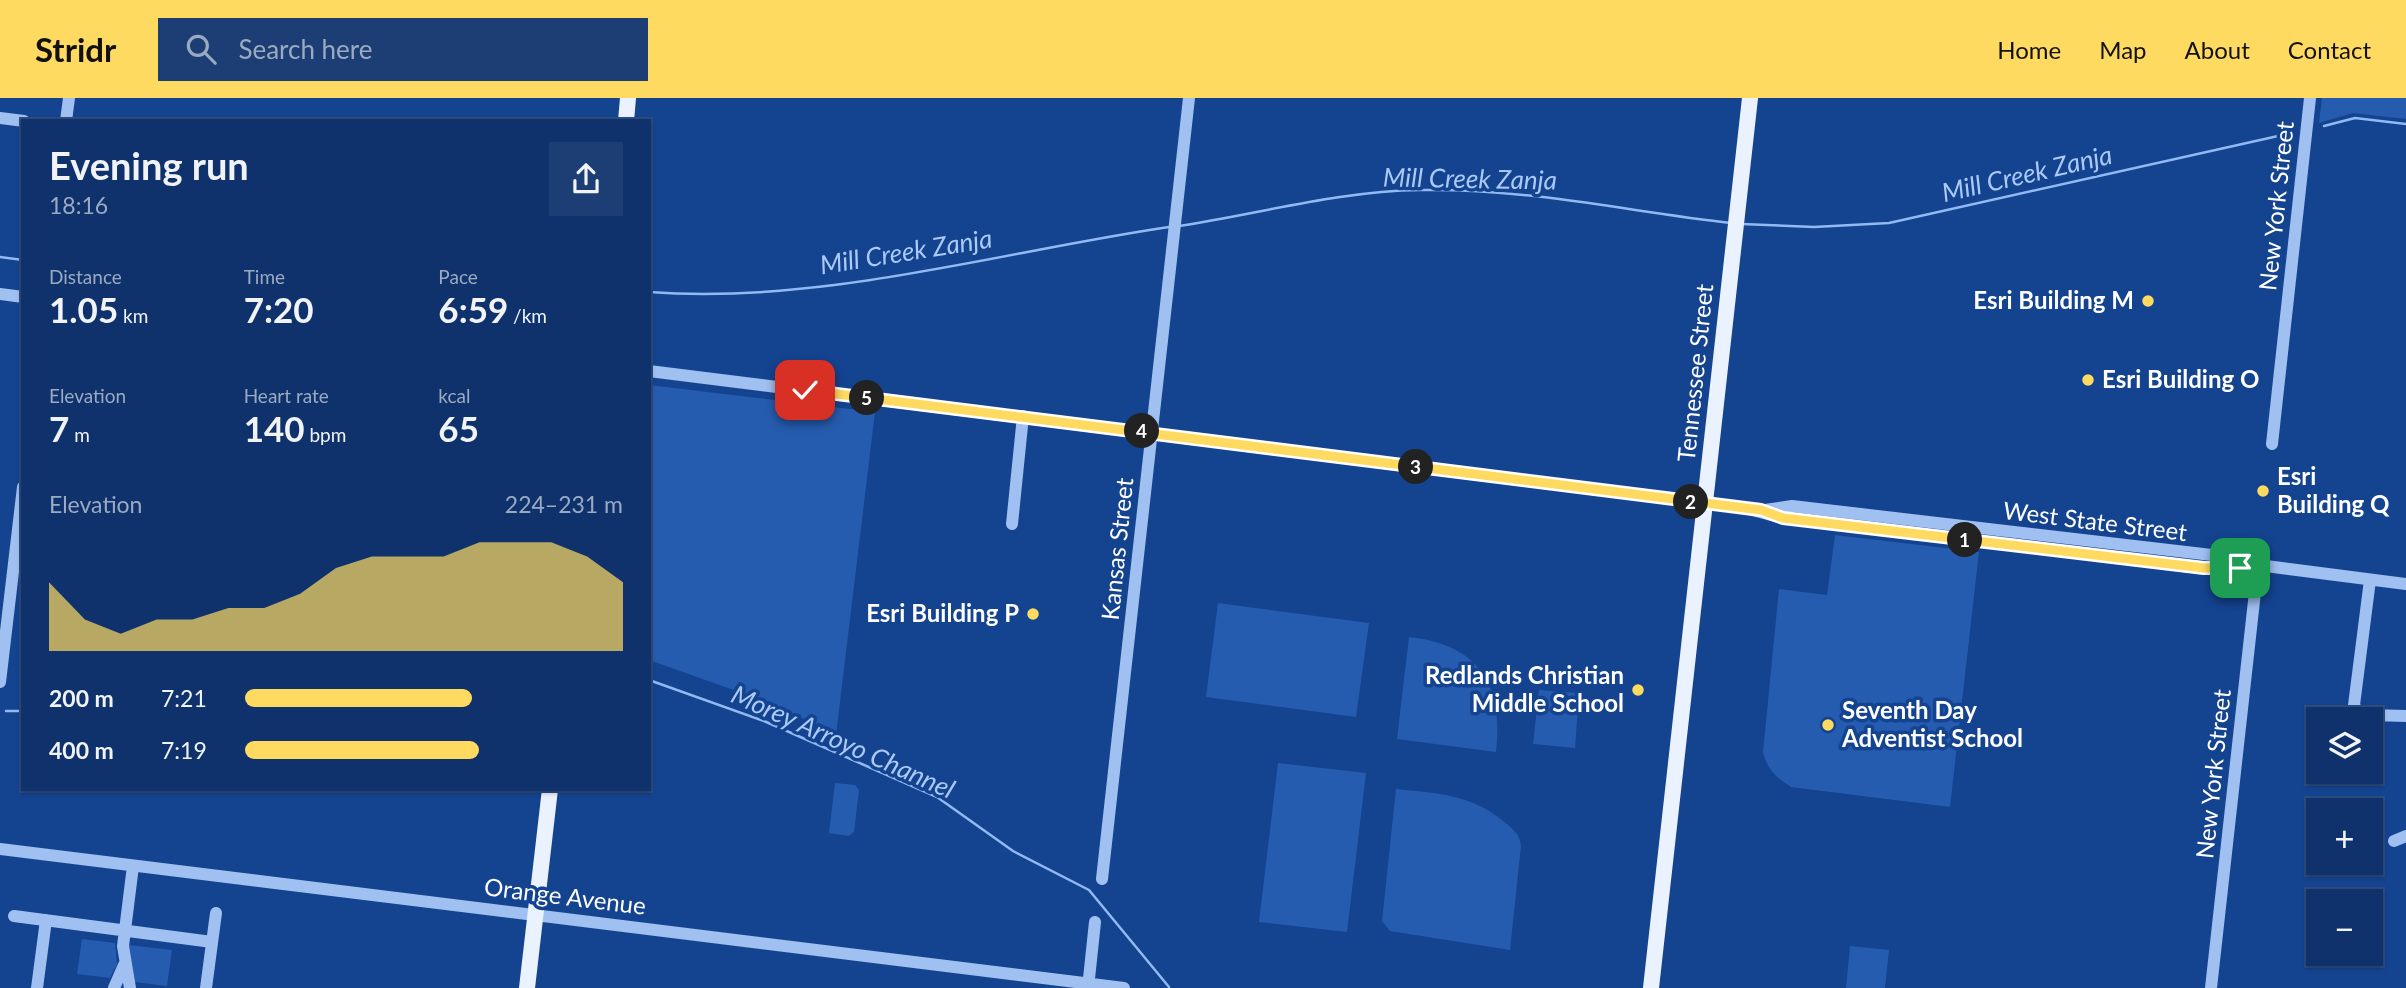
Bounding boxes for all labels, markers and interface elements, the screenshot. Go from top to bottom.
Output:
search box [158,18,648,81]
text: Stridr [35,29,116,69]
icon: search [182,30,220,68]
text: Search here [238,33,372,65]
text: Home [1997,35,2061,64]
text: Map [2099,35,2147,64]
text: About [2185,35,2250,64]
text: Contact [2288,35,2371,64]
street label: New York Street [2252,119,2299,292]
water label: Mill Creek Zanja [1938,138,2115,208]
text: Evening run [49,142,249,188]
button: share [549,142,623,216]
water label: Mill Creek Zanja [1383,160,1557,196]
text: 18:16 [49,191,108,219]
water label: Mill Creek Zanja [817,222,994,280]
text: Distance [49,265,122,288]
text: Time [244,265,285,288]
text: Pace [438,265,478,288]
street label: Tennessee Street [1671,282,1718,463]
place label: Esri Building M [1973,285,2134,314]
text: 1.05 [49,288,118,330]
text: 7:20 [244,288,314,330]
text: 6:59 [438,288,508,330]
marker: Esri Building M [2140,293,2156,309]
text: km [118,304,148,327]
text: /km [508,304,547,327]
pin [775,360,835,420]
place label: Esri Building O [2102,364,2259,393]
icon: check [786,371,824,409]
marker: Esri Building O [2080,372,2096,388]
pin: 5 [850,380,884,416]
text: Elevation [49,384,126,407]
text: Heart rate [244,384,329,407]
text: kcal [438,384,470,407]
text: 5 [861,386,872,409]
text: 7 [49,407,69,449]
text: 140 [244,407,305,449]
text: 65 [438,407,479,449]
pin: 4 [1124,414,1160,448]
text: 4 [1136,419,1147,442]
text: m [69,423,90,446]
text: bpm [305,423,346,446]
pin: 3 [1398,450,1434,484]
text: 3 [1410,455,1421,478]
place label: Esri Building Q [2277,461,2390,518]
street label: Kansas Street [1095,476,1138,622]
marker: Esri Building Q [2255,483,2271,499]
pin: 2 [1674,484,1708,520]
text: Elevation [49,490,142,518]
text: 224–231 m [505,490,623,518]
text: 2 [1685,490,1696,513]
street label: West State Street [2002,495,2189,546]
pin: 1 [1948,522,1982,558]
text: 1 [1959,528,1970,551]
pin [2210,538,2270,598]
icon: arrive [2221,549,2259,587]
place label: Esri Building P [866,598,1019,627]
marker: Esri Building P [1025,606,1041,622]
place label: Redlands Christian Middle School [1425,660,1624,717]
water label: Morey Arroyo Channel [727,677,960,805]
marker: Redlands Christian Middle School [1630,682,1646,698]
text: 200 m [49,684,114,712]
text: 7:21 [161,684,207,712]
street label: New York Street [2189,687,2236,860]
place label: Seventh Day Adventist School [1841,695,2023,752]
map controls [2306,707,2383,966]
button: layers [2306,707,2383,784]
marker: Seventh Day Adventist School [1820,717,1836,733]
text: 400 m [49,736,114,764]
text: 7:19 [161,736,207,764]
button: + [2306,798,2383,875]
street label: Orange Avenue [483,871,648,920]
button: − [2306,889,2383,966]

